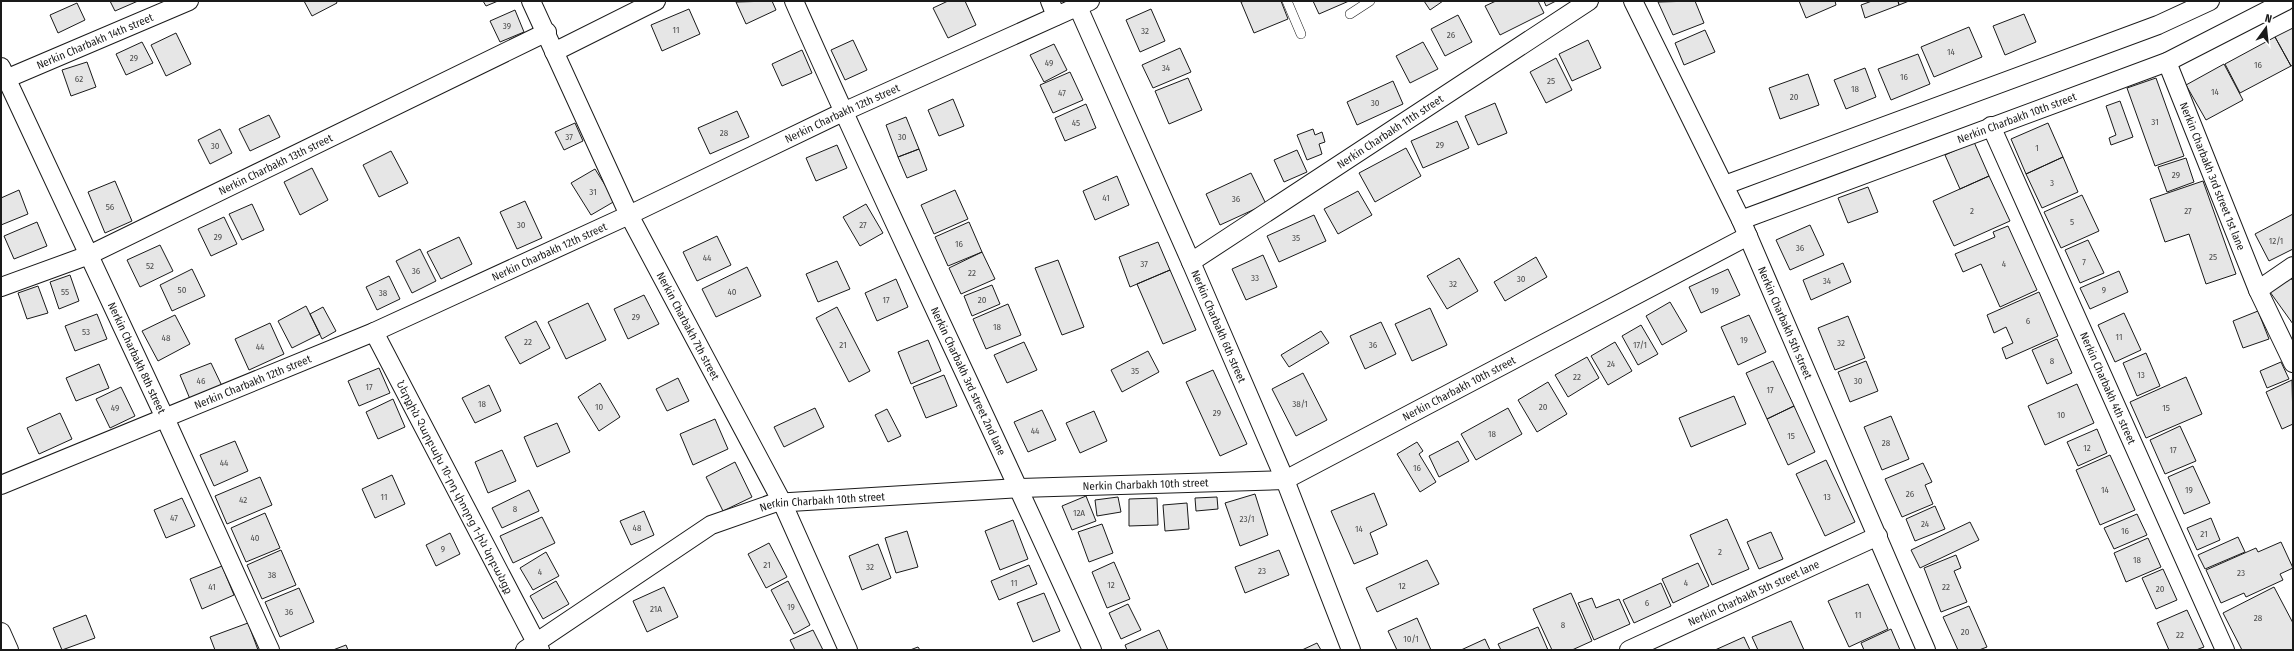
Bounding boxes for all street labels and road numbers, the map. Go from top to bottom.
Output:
street label: Nerkin Charbakh 14th street [35,10,156,72]
street label: Nerkin Charbakh 12th street [783,81,902,145]
street label: Nerkin Charbakh 10th street [1955,90,2078,146]
street label: Nerkin Charbakh 11th street [1334,92,1446,171]
street label: Nerkin Charbakh 3rd street 1st lane [2177,100,2248,252]
street label: Nerkin Charbakh 13th street [216,131,335,197]
street label: Nerkin Charbakh 12th street [490,219,609,284]
street label: Nerkin Charbakh 5th street [1755,265,1815,381]
street label: Nerkin Charbakh 6th street [1189,268,1249,385]
street label: Nerkin Charbakh 7th street [654,270,722,382]
street label: Nerkin Charbakh 8th street [105,300,169,416]
street label: Nerkin Charbakh 3rd street 2nd lane [928,305,1008,457]
street label: Nerkin Charbakh 4th street [2077,330,2139,446]
street label: Nerkin Charbakh 12th street [192,352,313,412]
street label: Nerkin Charbakh 10th street [1400,353,1518,423]
street label: Ներքին Չարբախ 10-րդ փողոց 1-ին նրբանցք [394,378,516,596]
street label: Nerkin Charbakh 10th street [1083,476,1209,493]
street label: Nerkin Charbakh 10th street [758,490,886,514]
street label: Nerkin Charbakh 5th street lane [1686,557,1821,629]

